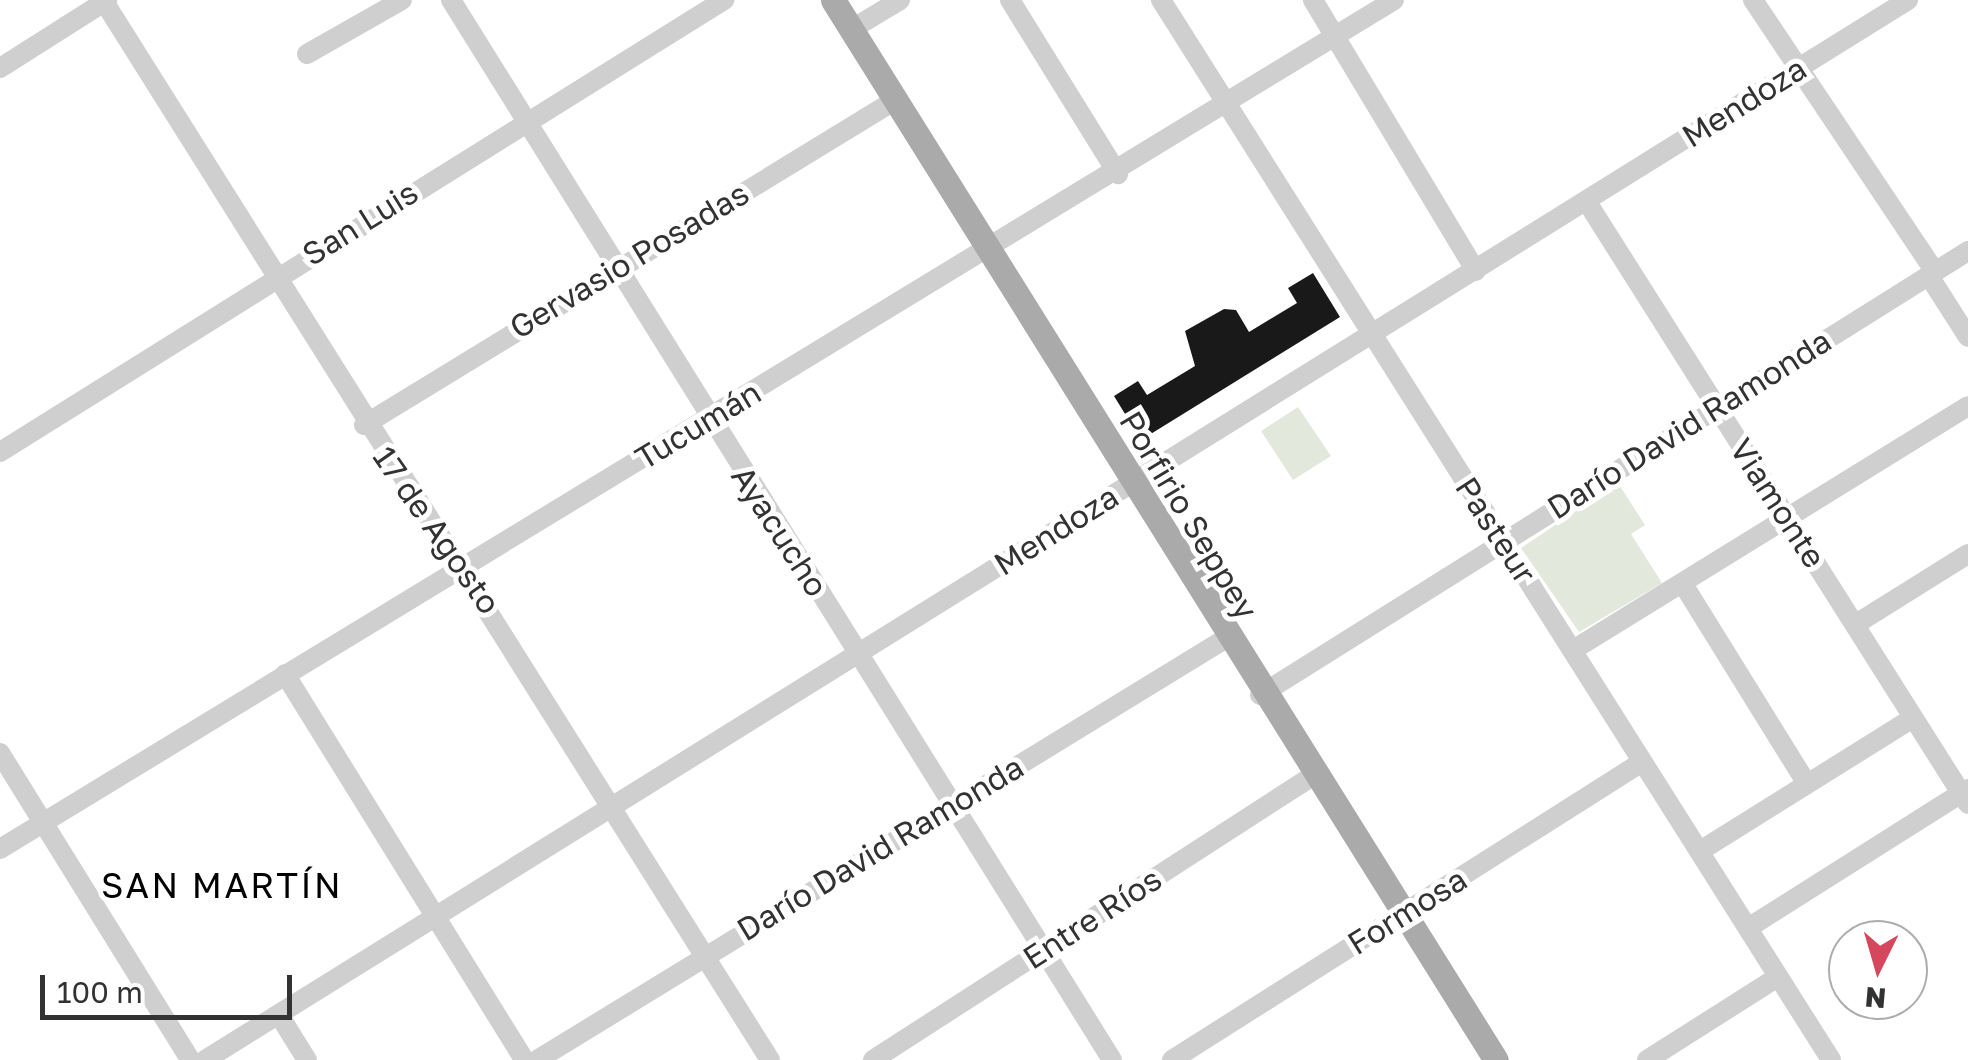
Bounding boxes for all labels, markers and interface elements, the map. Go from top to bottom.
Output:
street label: Mendoza [1675,49,1813,155]
street label: San Luis [295,173,425,273]
street label: Gervasio Posadas [503,174,755,346]
street label: Darío David Ramonda [1540,321,1838,527]
street label: Tucumán [628,373,768,477]
street label: Porfirio Seppey [1112,404,1266,626]
street label: Viamonte [1722,431,1834,575]
street label: 17 de Agosto [365,439,509,621]
street label: Ayacucho [724,459,836,603]
street label: Pasteur [1448,470,1544,590]
street label: Mendoza [987,477,1125,583]
street label: Darío David Ramonda [730,747,1030,949]
street label: Entre Ríos [1016,859,1168,977]
street label: Formosa [1340,859,1474,963]
district label: SAN MARTÍN [101,864,343,906]
north arrow [1828,920,1928,1020]
scale bar [45,955,298,1017]
text: 100 m [57,974,143,1010]
text: N [1863,981,1888,1016]

